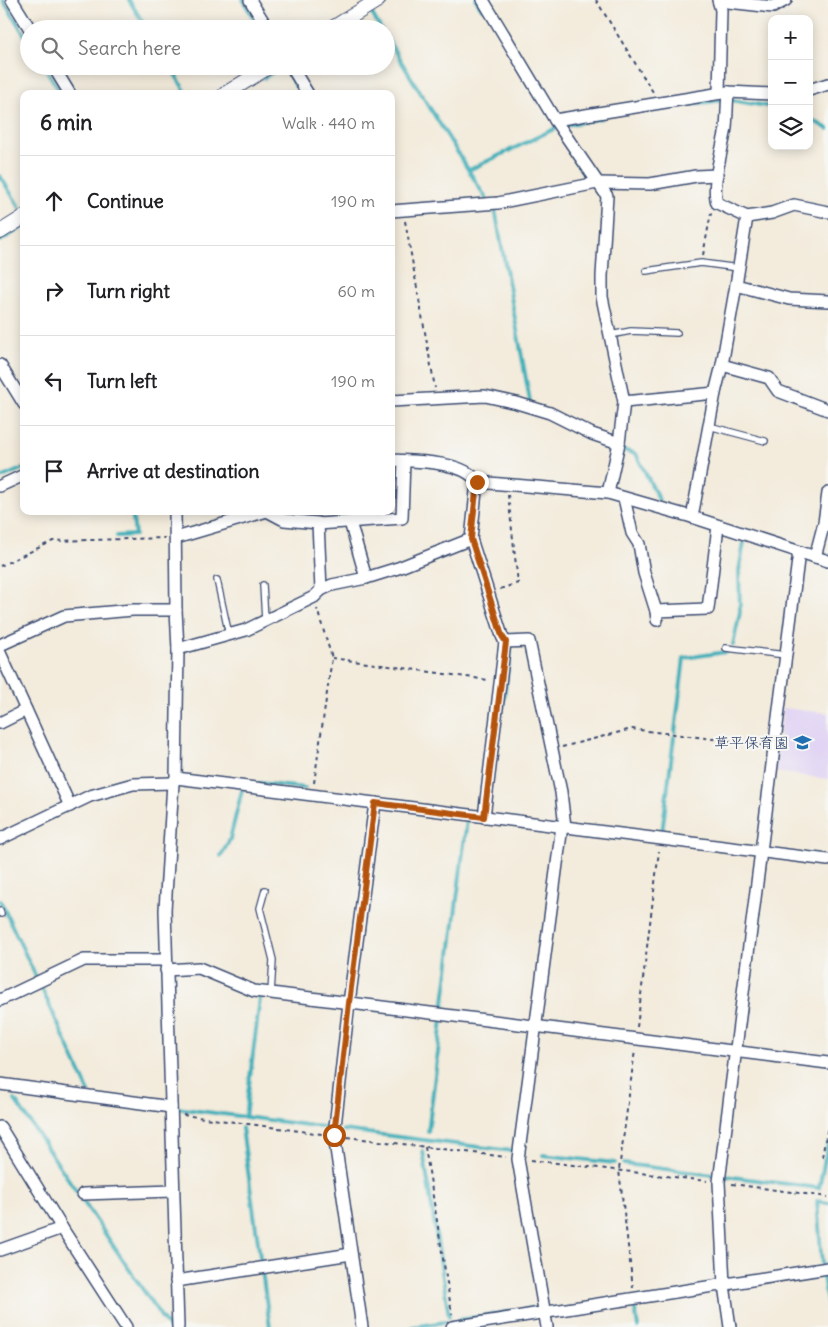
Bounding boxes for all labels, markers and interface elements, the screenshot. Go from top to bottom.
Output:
map controls [768,15,813,150]
button: + [768,15,813,60]
search box [20,20,395,75]
icon: search [38,34,66,62]
text: Search here [78,36,181,60]
button: − [768,60,813,105]
button: layers [768,105,813,150]
text: 6 min [40,109,92,136]
text: Walk · 440 m [282,113,375,133]
icon: ahead [40,187,68,215]
text: Continue [87,189,164,213]
text: 190 m [331,191,375,211]
icon: right [40,277,68,305]
text: Turn right [87,279,170,303]
text: 60 m [337,281,375,301]
icon: left [40,367,68,395]
text: Turn left [87,369,157,393]
text: 190 m [331,371,375,391]
icon: arrive [40,457,68,485]
text: Arrive at destination [87,459,260,483]
route end [466,471,489,494]
place label: 草平保育園 [714,733,789,752]
school or university icon: 草平保育園 [793,733,813,753]
route start [323,1124,346,1147]

